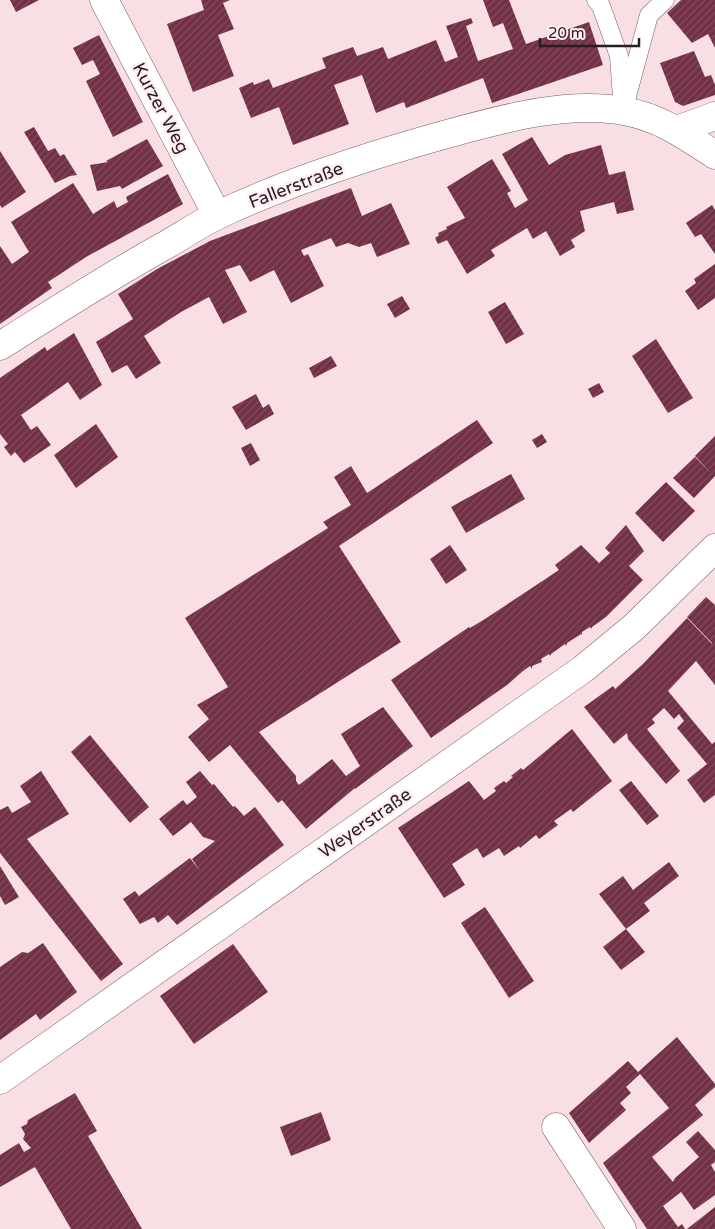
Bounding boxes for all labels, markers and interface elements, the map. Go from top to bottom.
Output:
scale bar [540,15,639,47]
text: 20 m [548,24,585,42]
street label: Kurzer Weg [128,59,194,157]
street label: Fallerstraße [246,157,346,213]
street label: Weyerstraße [315,783,415,863]

